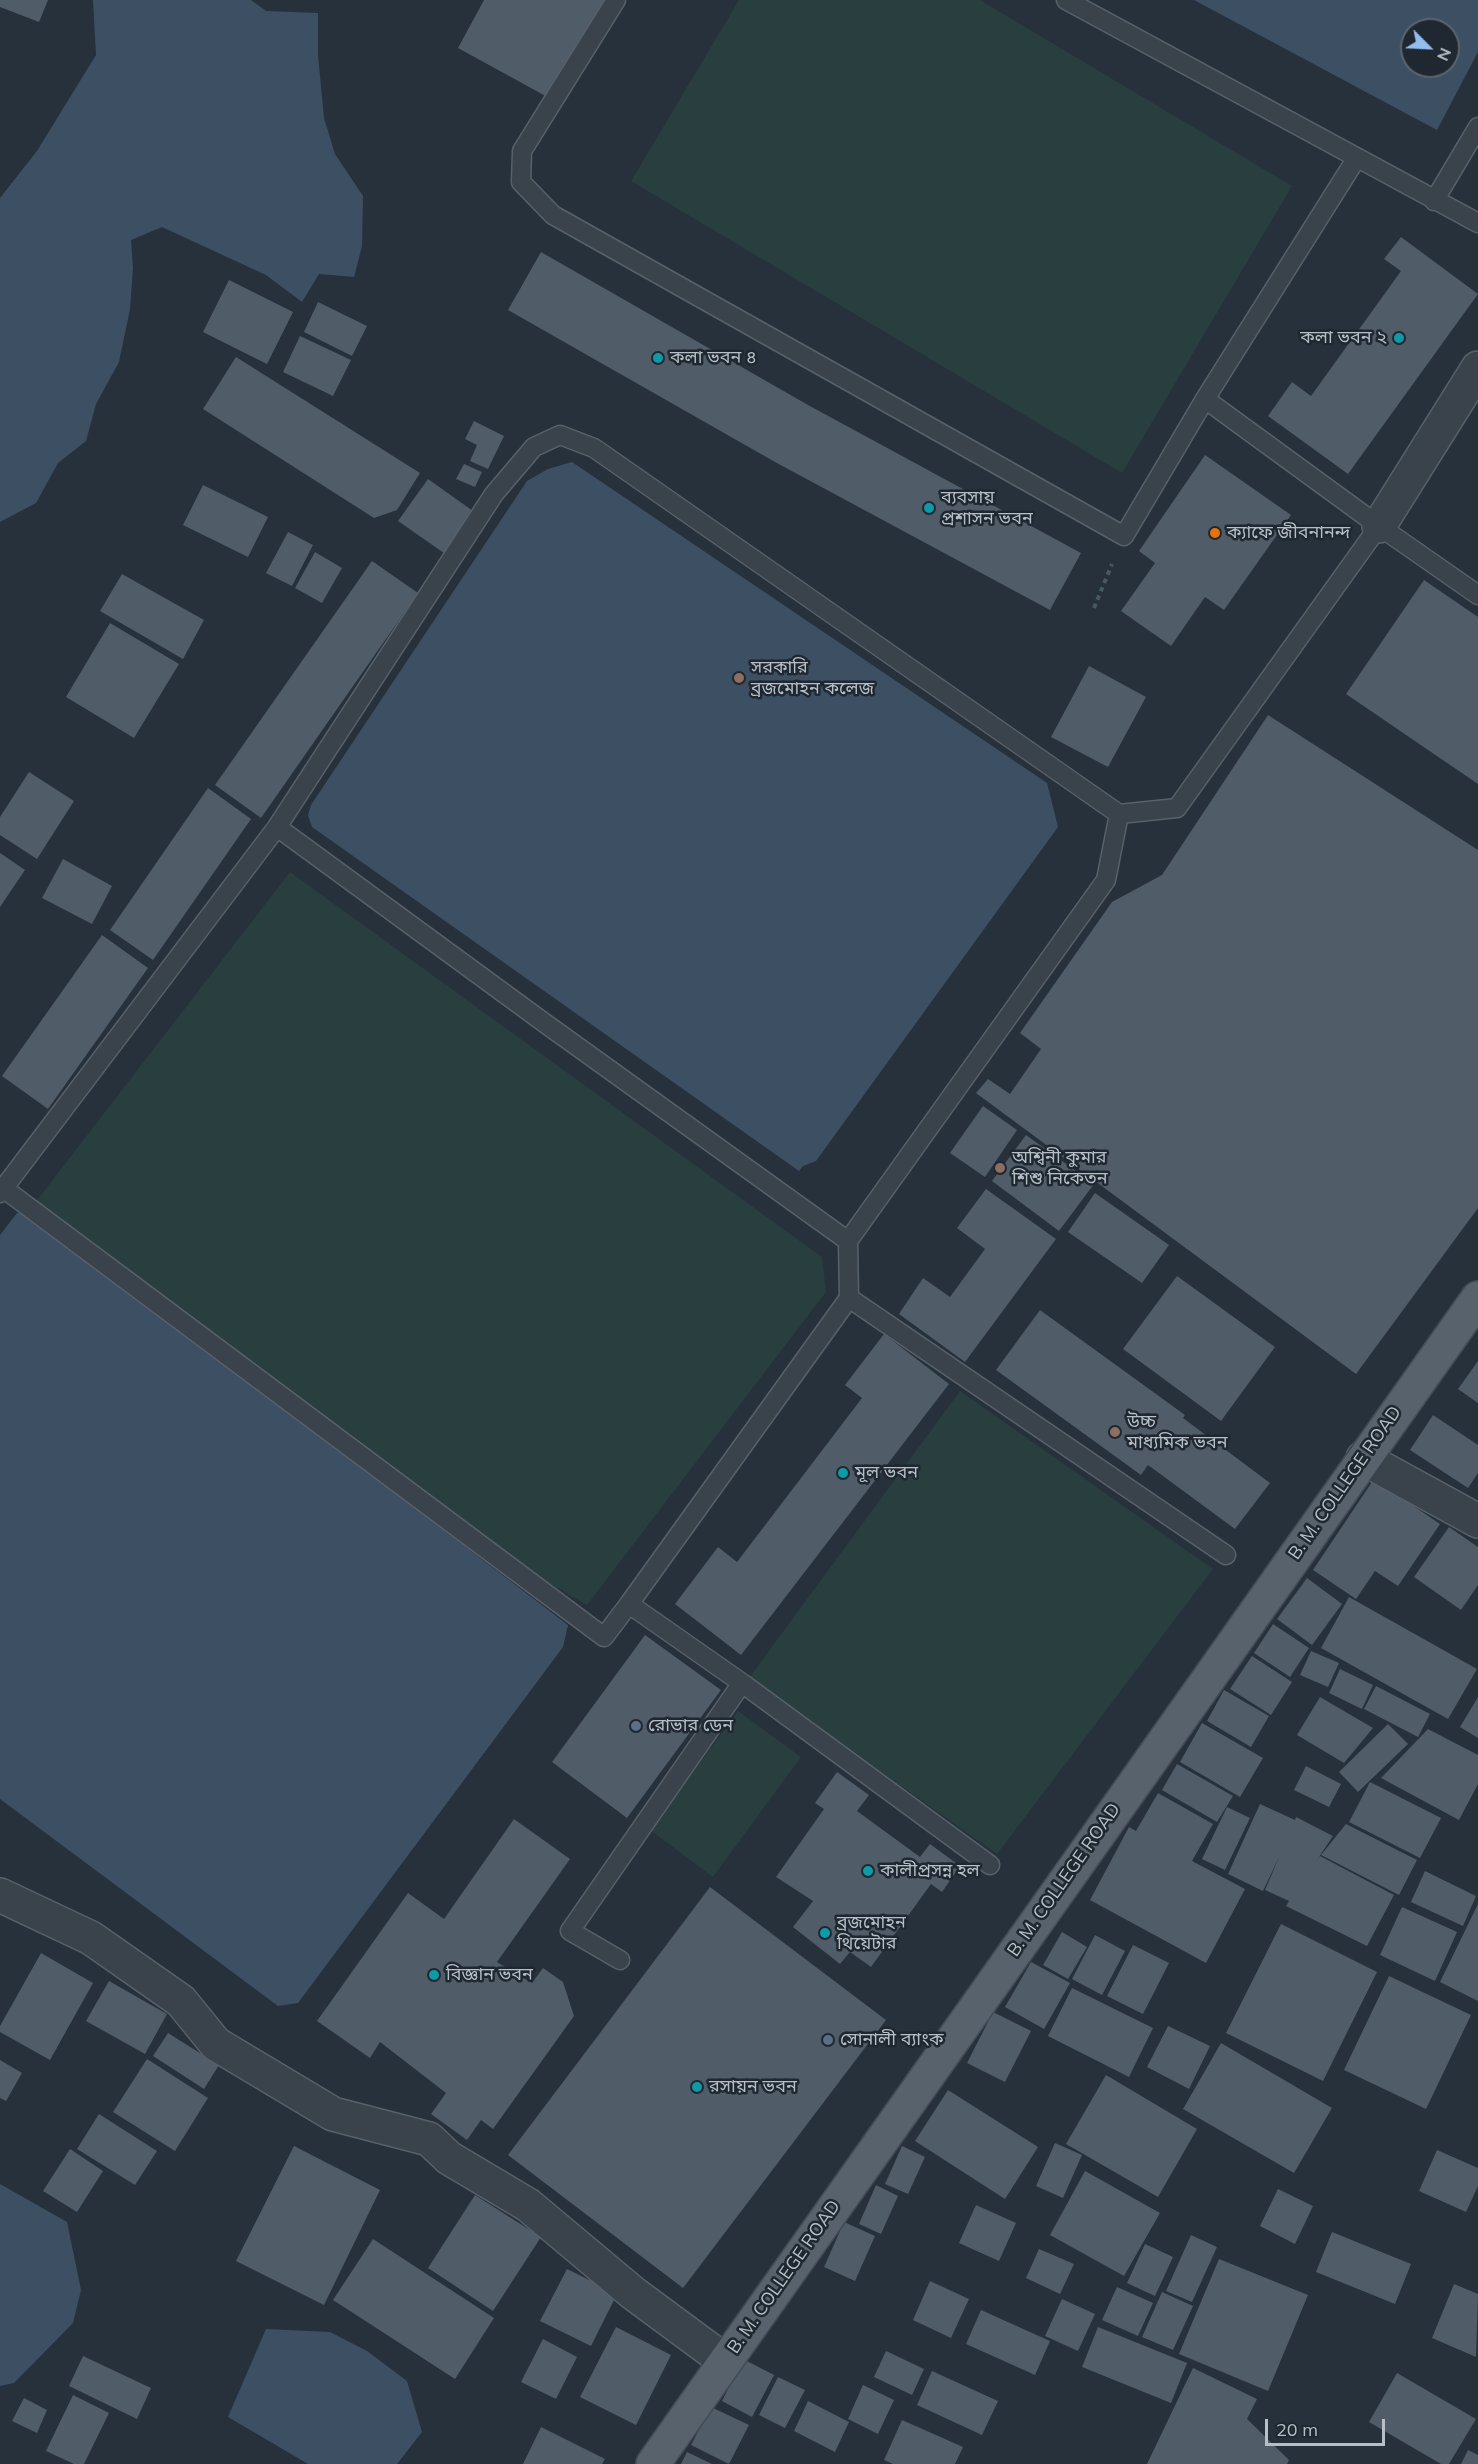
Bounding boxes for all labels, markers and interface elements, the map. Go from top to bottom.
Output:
north arrow [1400,18,1460,78]
text: N [1433,45,1456,64]
place label: কলা ভবন ২ [1300,327,1387,349]
marker: কলা ভবন ২ [1392,331,1406,345]
place label: কলা ভবন ৪ [670,347,757,369]
marker: কলা ভবন ৪ [651,351,665,365]
place label: ব্যবসায় প্রশাসন ভবন [941,487,1033,530]
marker: ব্যবসায় প্রশাসন ভবন [922,501,936,515]
place label: ক্যাফে জীবনানন্দ [1227,522,1350,544]
marker: ক্যাফে জীবনানন্দ [1208,526,1222,540]
place label: সরকারি ব্রজমোহন কলেজ [751,657,874,700]
marker: সরকারি ব্রজমোহন কলেজ [732,671,746,685]
place label: অশ্বিনী কুমার শিশু নিকেতন [1012,1147,1108,1190]
marker: অশ্বিনী কুমার শিশু নিকেতন [993,1161,1007,1175]
street label: B. M. COLLEGE ROAD [1284,1402,1406,1564]
place label: উচ্চ মাধ্যমিক ভবন [1127,1411,1228,1454]
marker: উচ্চ মাধ্যমিক ভবন [1108,1425,1122,1439]
place label: মূল ভবন [855,1462,918,1484]
marker: মূল ভবন [836,1466,850,1480]
place label: রোভার ডেন [648,1715,733,1737]
marker: রোভার ডেন [629,1719,643,1733]
street label: B. M. COLLEGE ROAD [1003,1799,1125,1961]
place label: কালীপ্রসন্ন হল [880,1860,980,1882]
marker: কালীপ্রসন্ন হল [861,1864,875,1878]
place label: ব্রজমোহন থিয়েটার [837,1912,906,1954]
marker: ব্রজমোহন থিয়েটার [818,1926,832,1940]
place label: বিজ্ঞান ভবন [446,1964,533,1986]
marker: বিজ্ঞান ভবন [427,1968,441,1982]
place label: সোনালী ব্যাংক [840,2029,944,2051]
marker: সোনালী ব্যাংক [821,2033,835,2047]
place label: রসায়ন ভবন [709,2076,797,2098]
marker: রসায়ন ভবন [690,2080,704,2094]
street label: B. M. COLLEGE ROAD [723,2196,845,2358]
scale bar [1268,2407,1388,2445]
text: 20 m [1276,2418,1318,2441]

